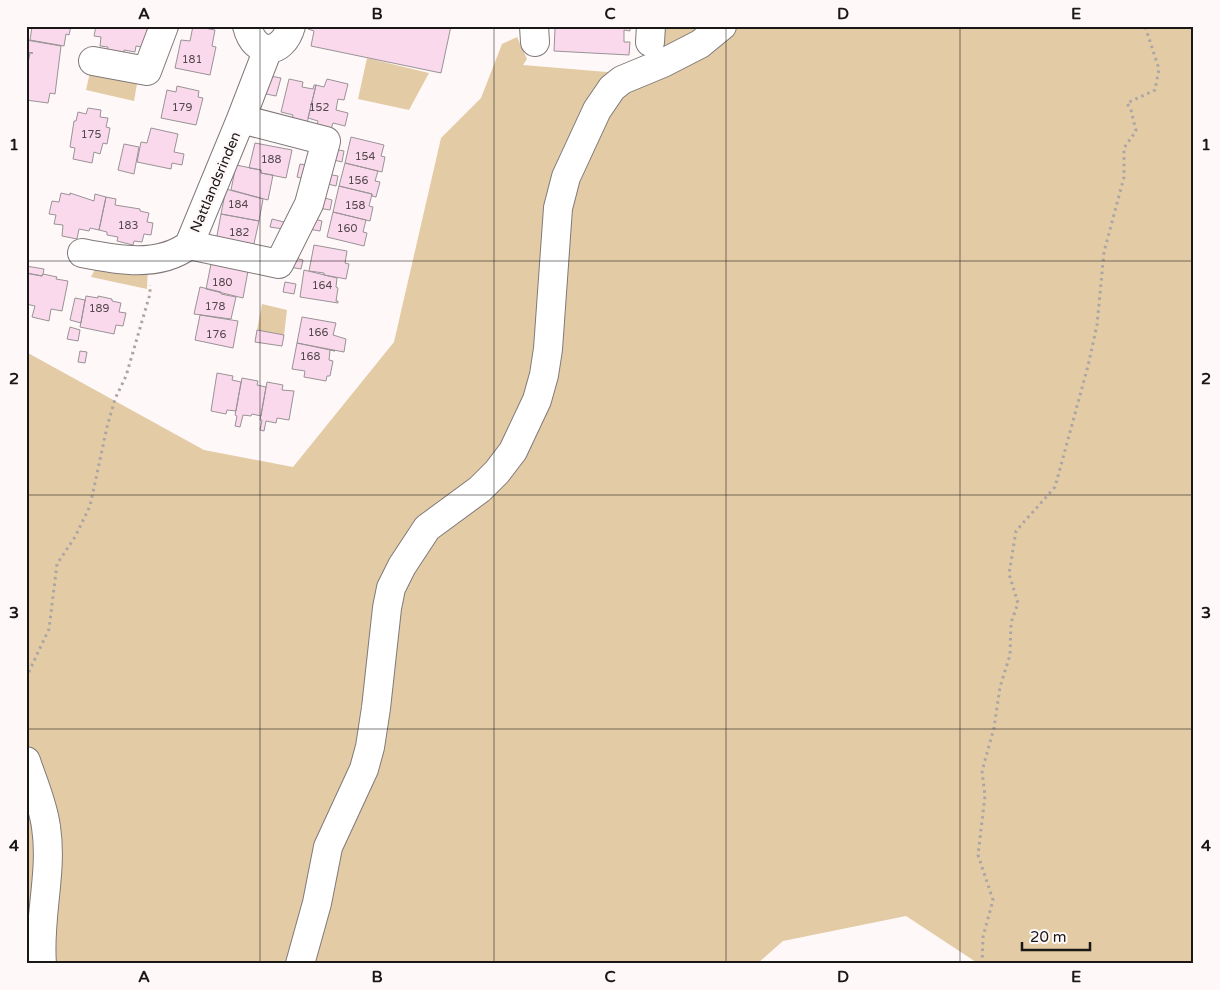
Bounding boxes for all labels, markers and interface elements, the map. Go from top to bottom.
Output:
text: A [138,4,150,24]
text: B [371,4,383,24]
text: C [604,4,616,24]
text: D [837,4,849,24]
text: E [1071,4,1081,24]
house number: 181 [182,53,202,66]
house number: 179 [172,101,192,114]
house number: 152 [309,101,329,114]
house number: 175 [81,128,101,141]
street label: Nattlandsrinden [187,129,244,235]
text: 1 [9,135,19,155]
text: 1 [1201,135,1211,155]
house number: 154 [355,150,375,163]
house number: 188 [261,153,281,166]
house number: 156 [348,174,368,187]
house number: 184 [228,198,248,211]
house number: 158 [345,199,365,212]
house number: 183 [118,219,138,232]
house number: 160 [337,222,357,235]
house number: 182 [229,226,249,239]
house number: 180 [212,276,232,289]
house number: 164 [312,279,332,292]
house number: 178 [205,300,225,313]
house number: 189 [89,302,109,315]
house number: 166 [308,326,328,339]
house number: 176 [206,328,226,341]
house number: 168 [300,350,320,363]
text: 2 [9,369,19,389]
text: 2 [1201,369,1211,389]
text: 3 [9,603,19,623]
text: 3 [1201,603,1211,623]
text: 4 [9,836,19,856]
text: 4 [1201,836,1211,856]
scale bar [1022,920,1090,952]
text: 20 m [1030,928,1067,946]
text: A [138,967,150,987]
text: B [371,967,383,987]
text: C [604,967,616,987]
text: D [837,967,849,987]
text: E [1071,967,1081,987]

